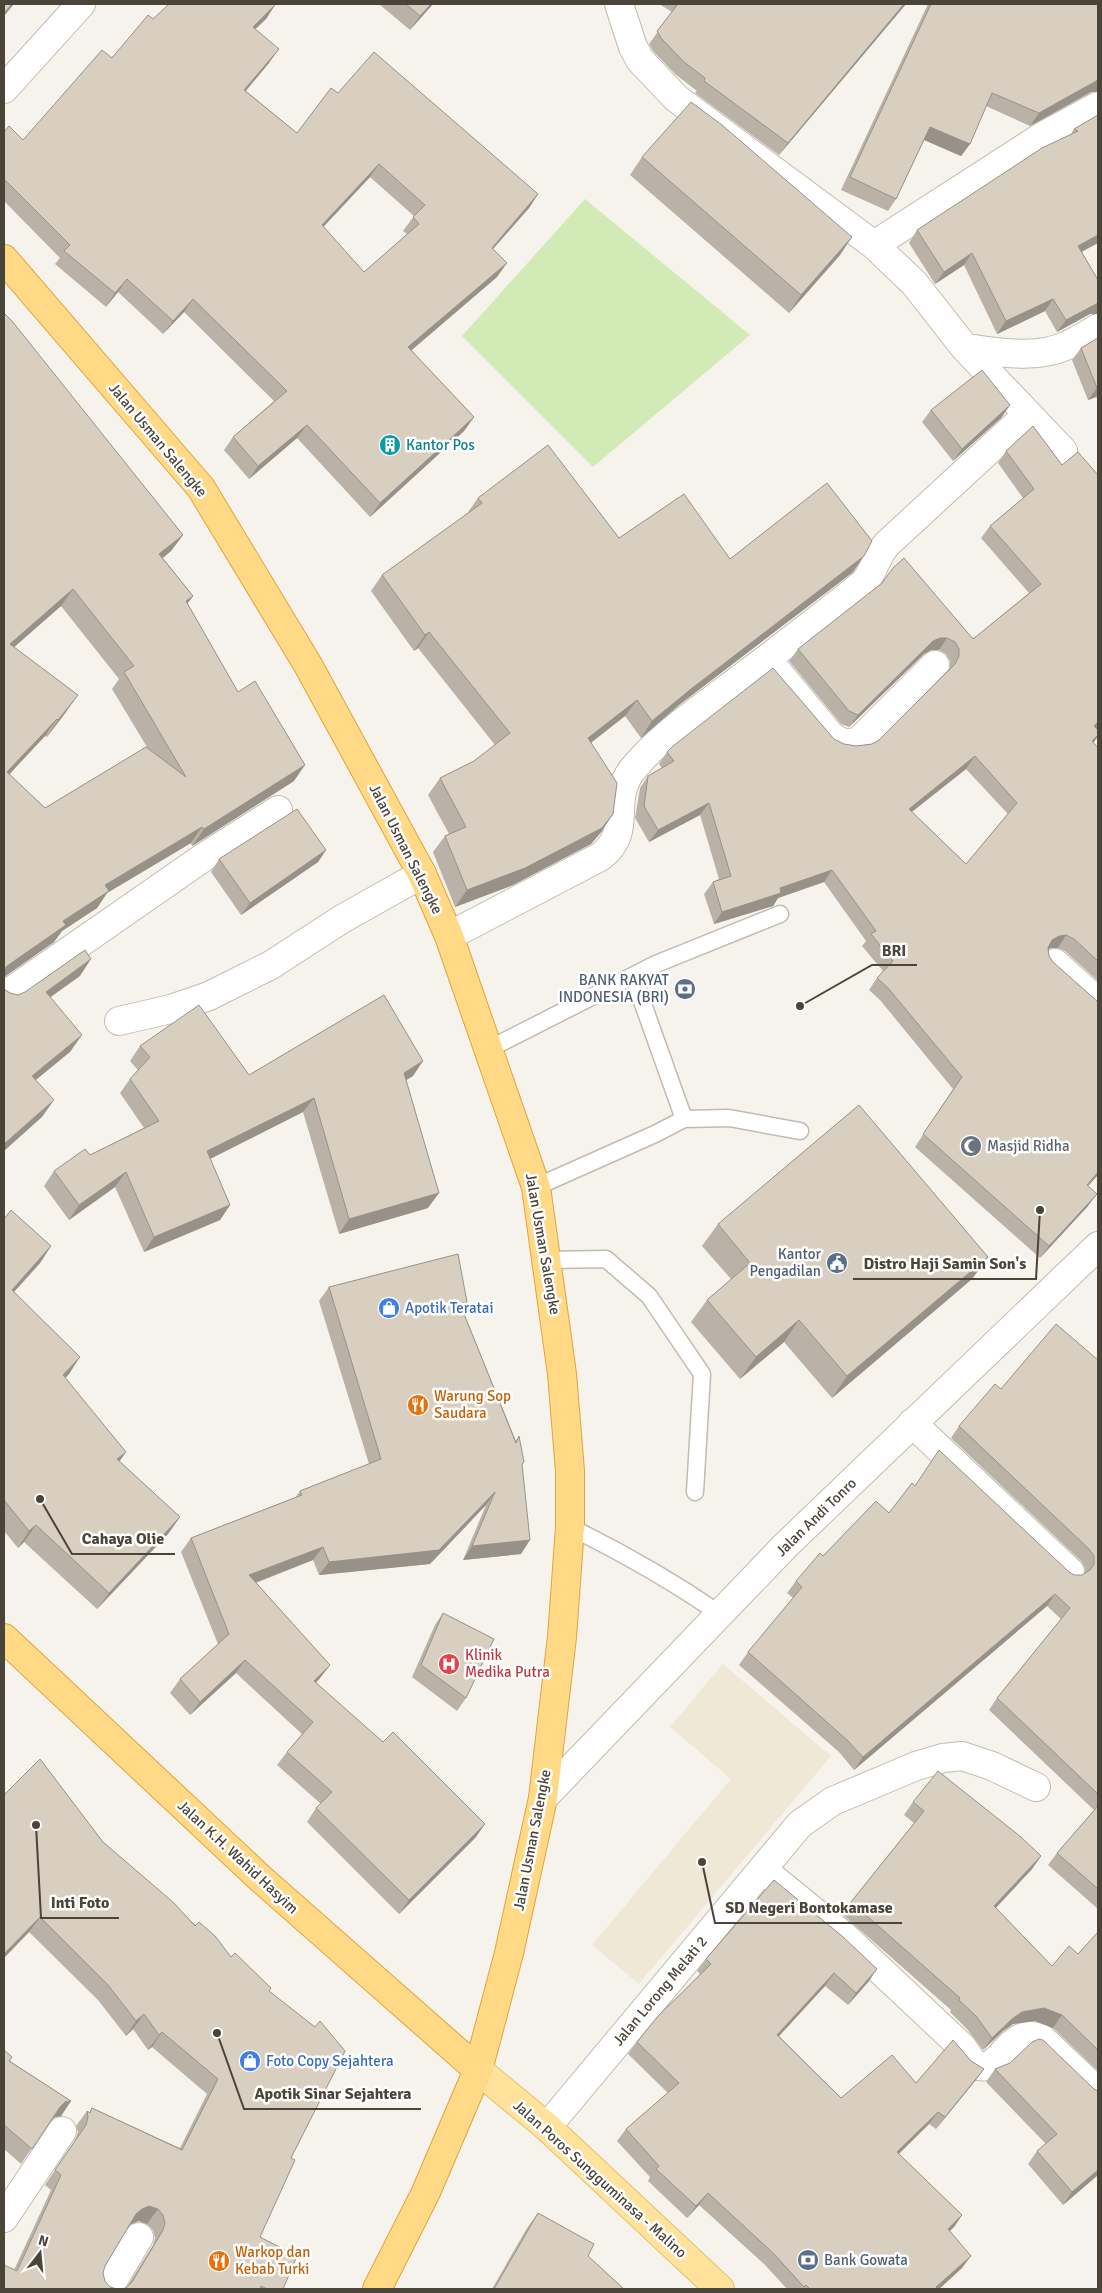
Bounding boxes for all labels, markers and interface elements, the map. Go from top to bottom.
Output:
street label: Jalan Usman Salengke [105,379,211,501]
building icon: Kantor Pos [378,433,402,457]
place label: Kantor Pos [406,436,475,454]
street label: Jalan Usman Salengke [365,781,447,917]
callout: BRI [872,934,917,965]
text: BRI [882,941,906,961]
place label: BANK RAKYAT INDONESIA (BRI) [558,971,670,1006]
bank icon: BANK RAKYAT INDONESIA (BRI) [673,977,697,1001]
mosque icon: Masjid Ridha [959,1134,983,1158]
place label: Masjid Ridha [987,1137,1070,1155]
street label: Jalan Usman Salengke [522,1172,564,1316]
place label: Kantor Pengadilan [750,1245,821,1280]
callout: Distro Haji Samin Son's [853,1248,1036,1279]
public building icon: Kantor Pengadilan [825,1251,849,1275]
text: Distro Haji Samin Son's [864,1254,1026,1274]
shop icon: Apotik Teratai [377,1296,401,1320]
place label: Apotik Teratai [405,1299,493,1317]
place label: Warung Sop Saudara [434,1387,511,1422]
restaurant icon: Warung Sop Saudara [406,1393,430,1417]
street label: Jalan Andi Tonro [772,1474,860,1560]
callout: Cahaya Olie [72,1523,175,1554]
text: Cahaya Olie [82,1529,164,1549]
place label: Klinik Medika Putra [465,1646,550,1681]
hospital icon: Klinik Medika Putra [437,1652,461,1676]
street label: Jalan Usman Salengke [510,1768,554,1912]
street label: Jalan K.H. Wahid Hasyim [174,1796,302,1918]
callout: Inti Foto [41,1887,119,1918]
callout: SD Negeri Bontokamase [715,1892,902,1923]
text: Inti Foto [51,1893,109,1913]
text: SD Negeri Bontokamase [725,1898,893,1918]
street label: Jalan Lorong Melati 2 [609,1933,711,2049]
shop icon: Foto Copy Sejahtera [238,2049,262,2073]
place label: Foto Copy Sejahtera [266,2052,394,2070]
callout: Apotik Sinar Sejahtera [244,2078,421,2109]
text: Apotik Sinar Sejahtera [254,2084,412,2104]
street label: Jalan Poros Sungguminasa - Malino [510,2096,690,2262]
north arrow [15,2228,65,2278]
text: N [36,2231,50,2250]
place label: Warkop dan Kebab Turki [235,2243,310,2278]
bank icon: Bank Gowata [796,2248,820,2272]
restaurant icon: Warkop dan Kebab Turki [207,2249,231,2273]
place label: Bank Gowata [824,2251,908,2269]

